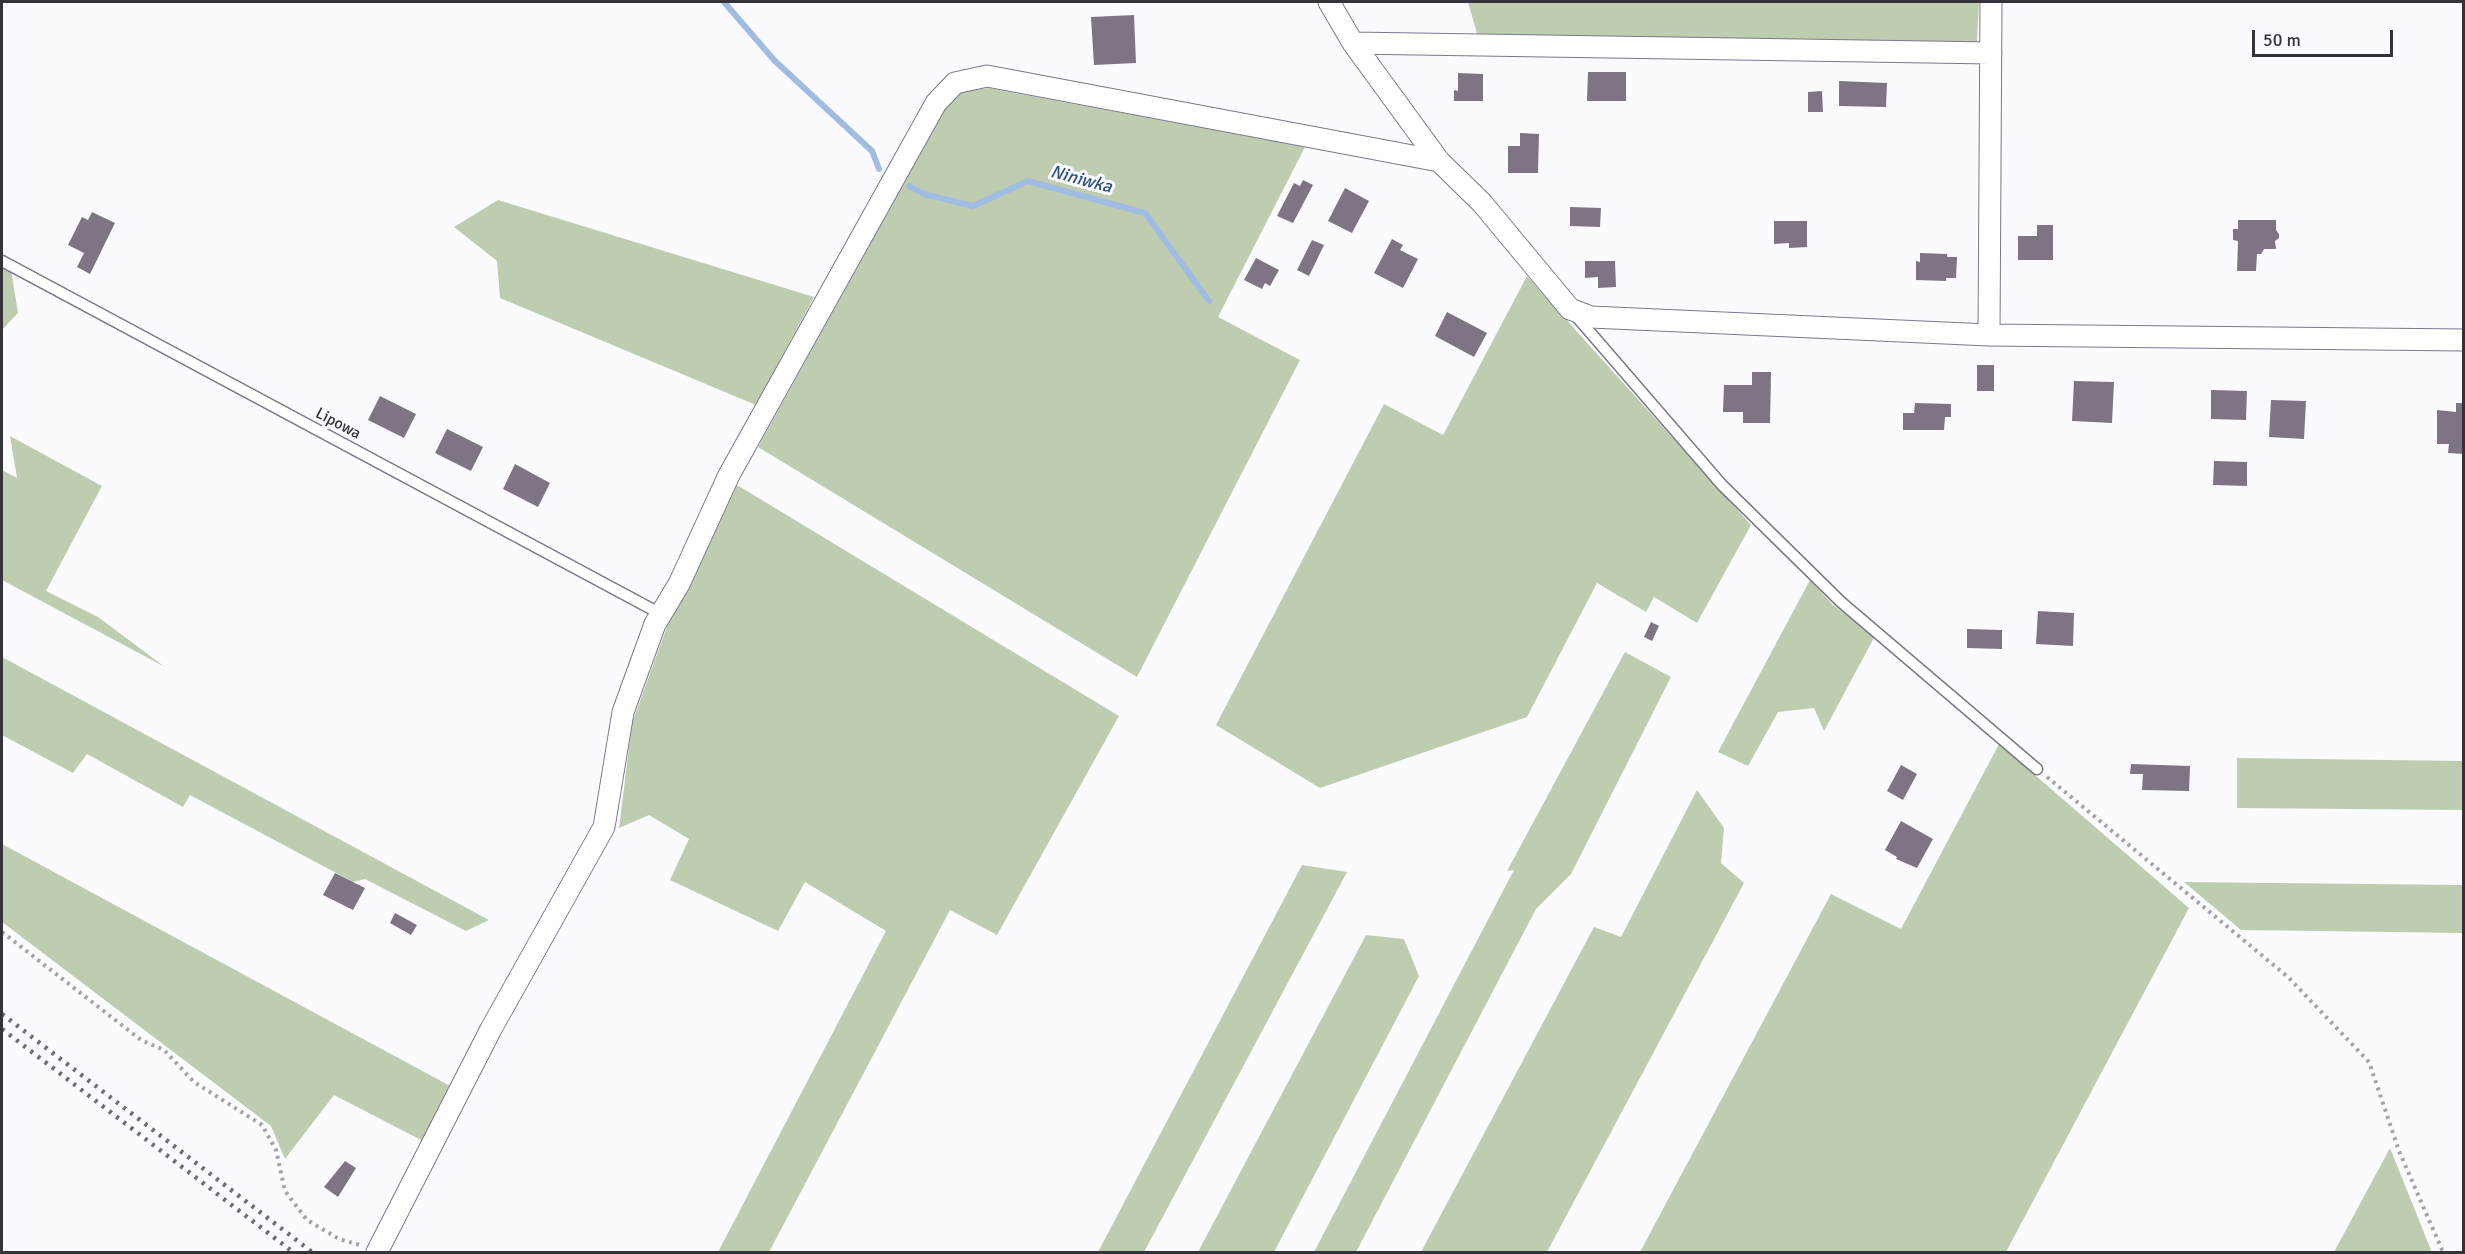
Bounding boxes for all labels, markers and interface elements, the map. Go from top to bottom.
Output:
scale bar [2255,18,2396,56]
text: 50 m [2263,29,2301,51]
water label: Niniwka [1048,161,1114,199]
street label: Lipowa [312,404,364,444]

